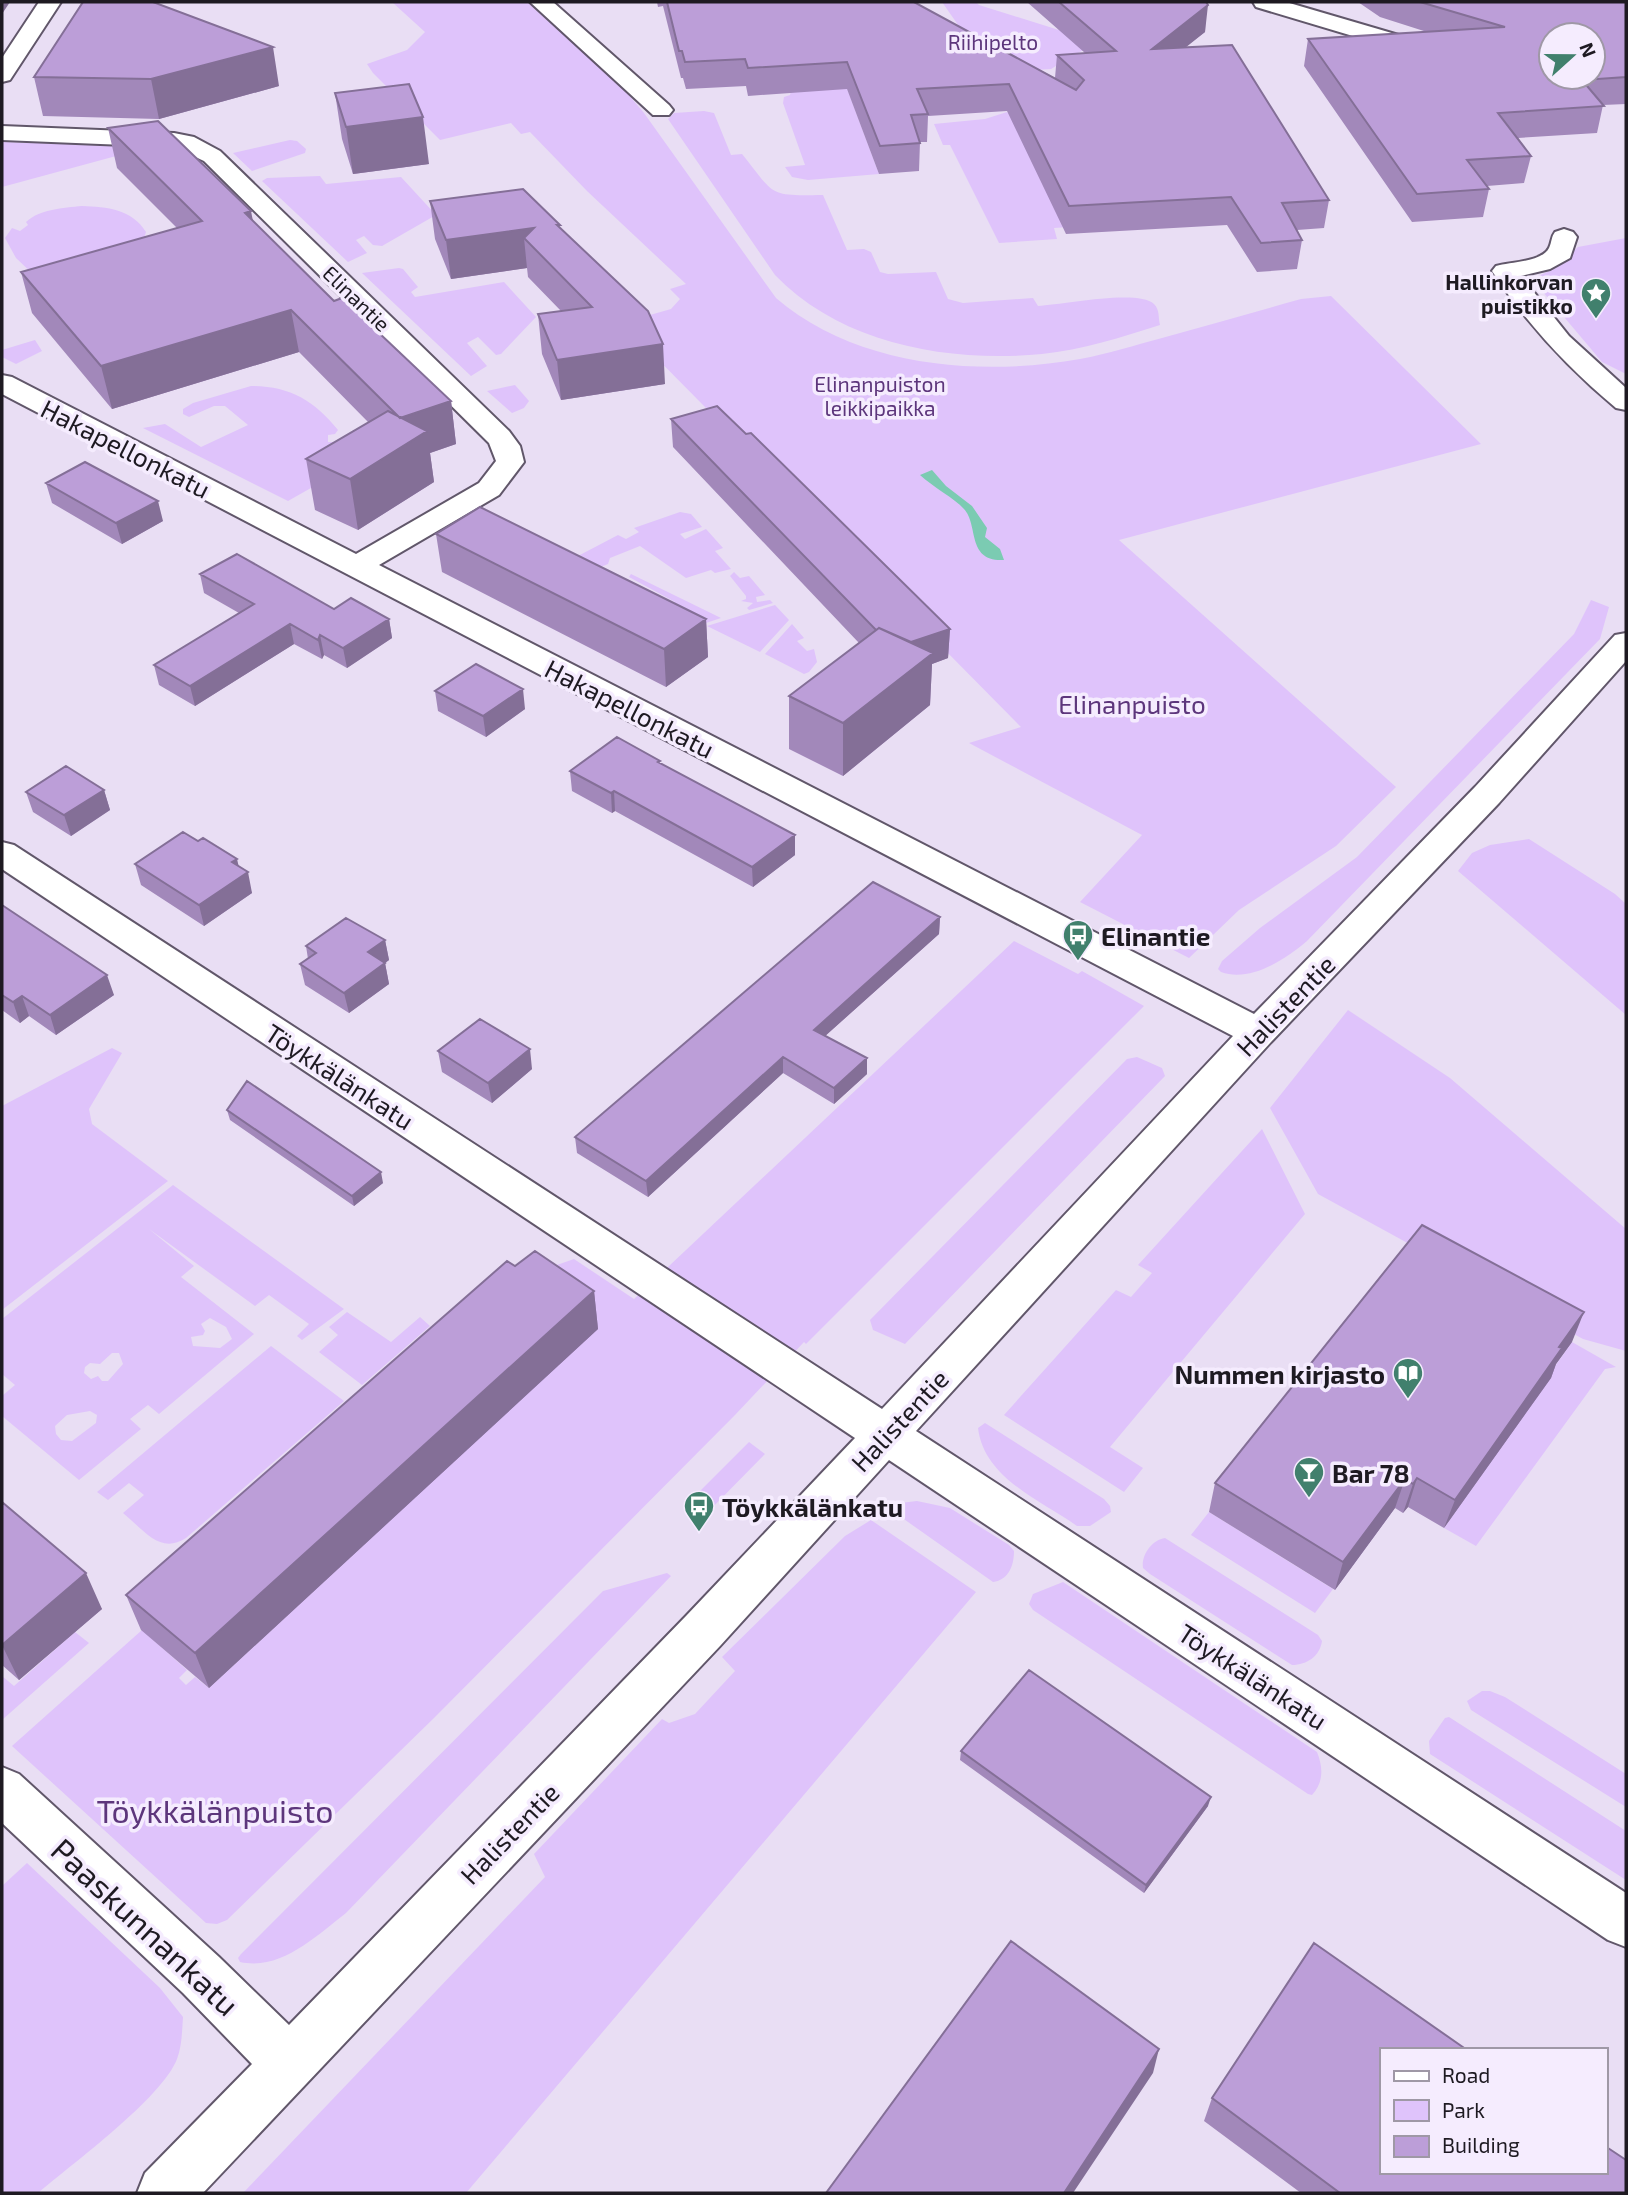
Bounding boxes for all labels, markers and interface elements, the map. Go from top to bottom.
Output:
north arrow [1537,21,1607,91]
park label: Riihipelto [948,29,1038,54]
text: N [1575,39,1602,60]
street label: Elinantie [318,260,396,336]
place label: Hallinkorvan puistikko [1445,269,1573,318]
place icon: Hallinkorvan puistikko [1579,276,1613,320]
park label: Elinanpuiston leikkipaikka [814,371,946,420]
street label: Hakapellonkatu [36,392,216,504]
street label: Hakapellonkatu [540,652,720,764]
park label: Elinanpuisto [1058,688,1206,719]
bus stop icon: Elinantie [1061,918,1095,962]
place label: Elinantie [1101,920,1210,951]
street label: Halistentie [1229,948,1341,1062]
street label: Töykkälänkatu [260,1017,420,1135]
library icon: Nummen kirjasto [1391,1356,1425,1400]
place label: Nummen kirjasto [1174,1358,1385,1389]
street label: Halistentie [844,1363,954,1477]
bar icon: Bar 78 [1292,1455,1326,1499]
place label: Bar 78 [1332,1457,1410,1488]
bus stop icon: Töykkälänkatu [682,1489,716,1533]
place label: Töykkälänkatu [722,1491,903,1523]
street label: Töykkälänkatu [1173,1617,1333,1735]
street label: Halistentie [453,1776,565,1890]
park label: Töykkälänpuisto [96,1791,334,1829]
street label: Paaskunnankatu [44,1829,248,2023]
legend [1380,2048,1607,2174]
text: Road [1442,2062,1490,2087]
text: Park [1442,2097,1485,2122]
text: Building [1442,2132,1520,2157]

